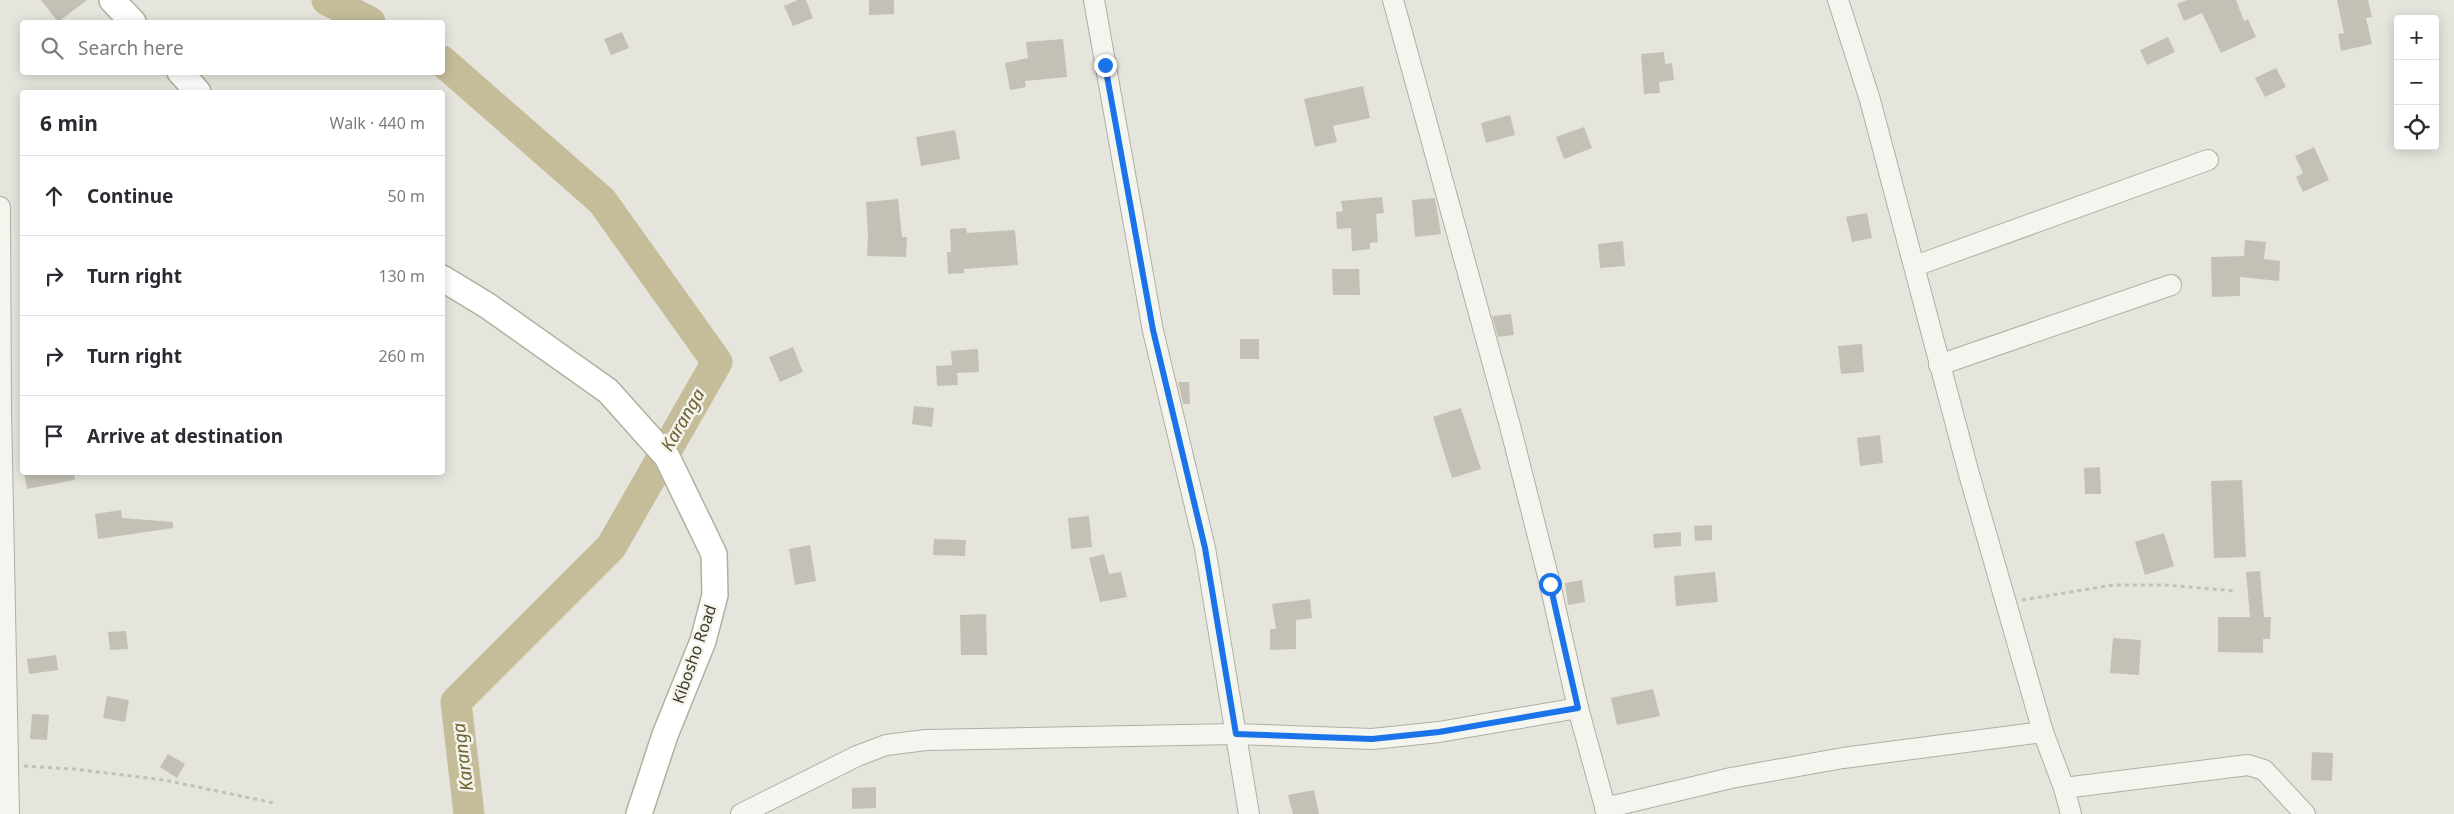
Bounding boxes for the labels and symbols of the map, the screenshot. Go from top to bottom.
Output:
route end [1094,54,1117,77]
water label: Karanga [655,384,710,455]
route start [1539,573,1562,596]
street label: Kibosho Road [667,602,721,706]
water label: Karanga [446,722,478,793]

